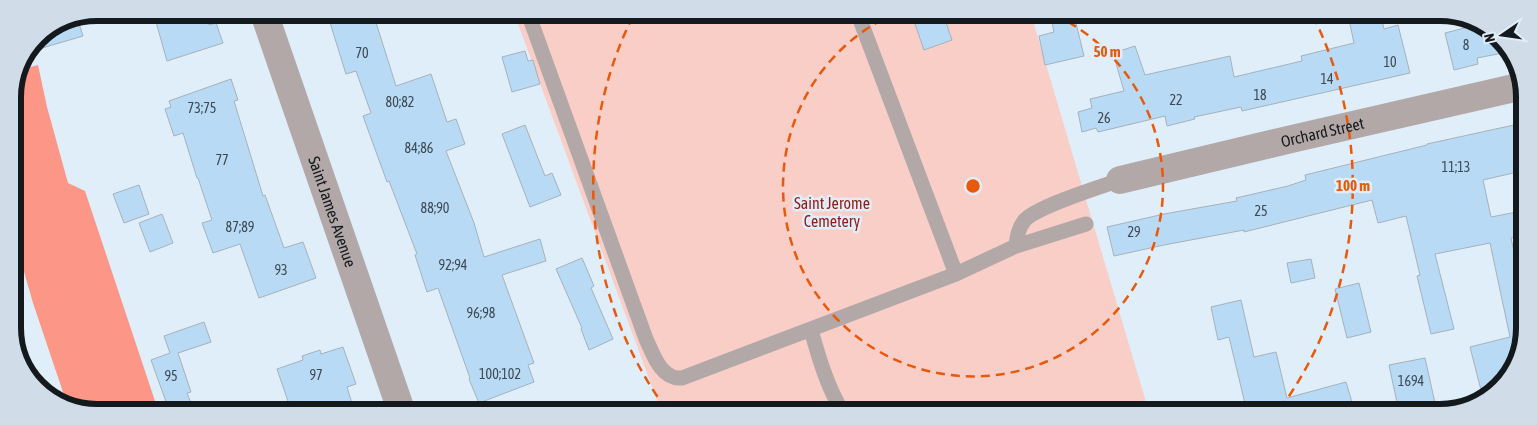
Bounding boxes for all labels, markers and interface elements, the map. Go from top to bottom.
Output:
north arrow [1477,10,1527,60]
text: N [1481,32,1498,44]
house number: 8 [1463,37,1470,53]
text: 50 m [1094,43,1121,60]
house number: 70 [355,45,369,61]
house number: 10 [1383,54,1397,70]
house number: 14 [1320,71,1334,87]
house number: 18 [1253,87,1267,103]
house number: 22 [1169,92,1183,108]
house number: 80;82 [386,94,414,110]
house number: 73;75 [188,100,216,116]
house number: 26 [1097,110,1111,126]
street label: Orchard Street [1279,114,1366,150]
house number: 84;86 [405,140,434,156]
house number: 77 [215,152,229,168]
street label: Saint James Avenue [305,154,360,269]
house number: 11;13 [1442,159,1470,175]
centre of rings [964,177,982,195]
text: 100 m [1336,177,1370,194]
park label: Saint Jerome Cemetery [794,194,870,231]
house number: 88;90 [421,200,450,216]
house number: 25 [1254,203,1268,219]
house number: 87;89 [226,219,254,235]
house number: 29 [1127,224,1141,240]
house number: 92;94 [439,257,468,273]
house number: 93 [274,262,288,278]
house number: 96;98 [467,305,496,321]
house number: 100;102 [479,366,521,382]
house number: 97 [309,367,323,383]
house number: 95 [164,368,178,384]
house number: 1694 [1398,373,1425,389]

